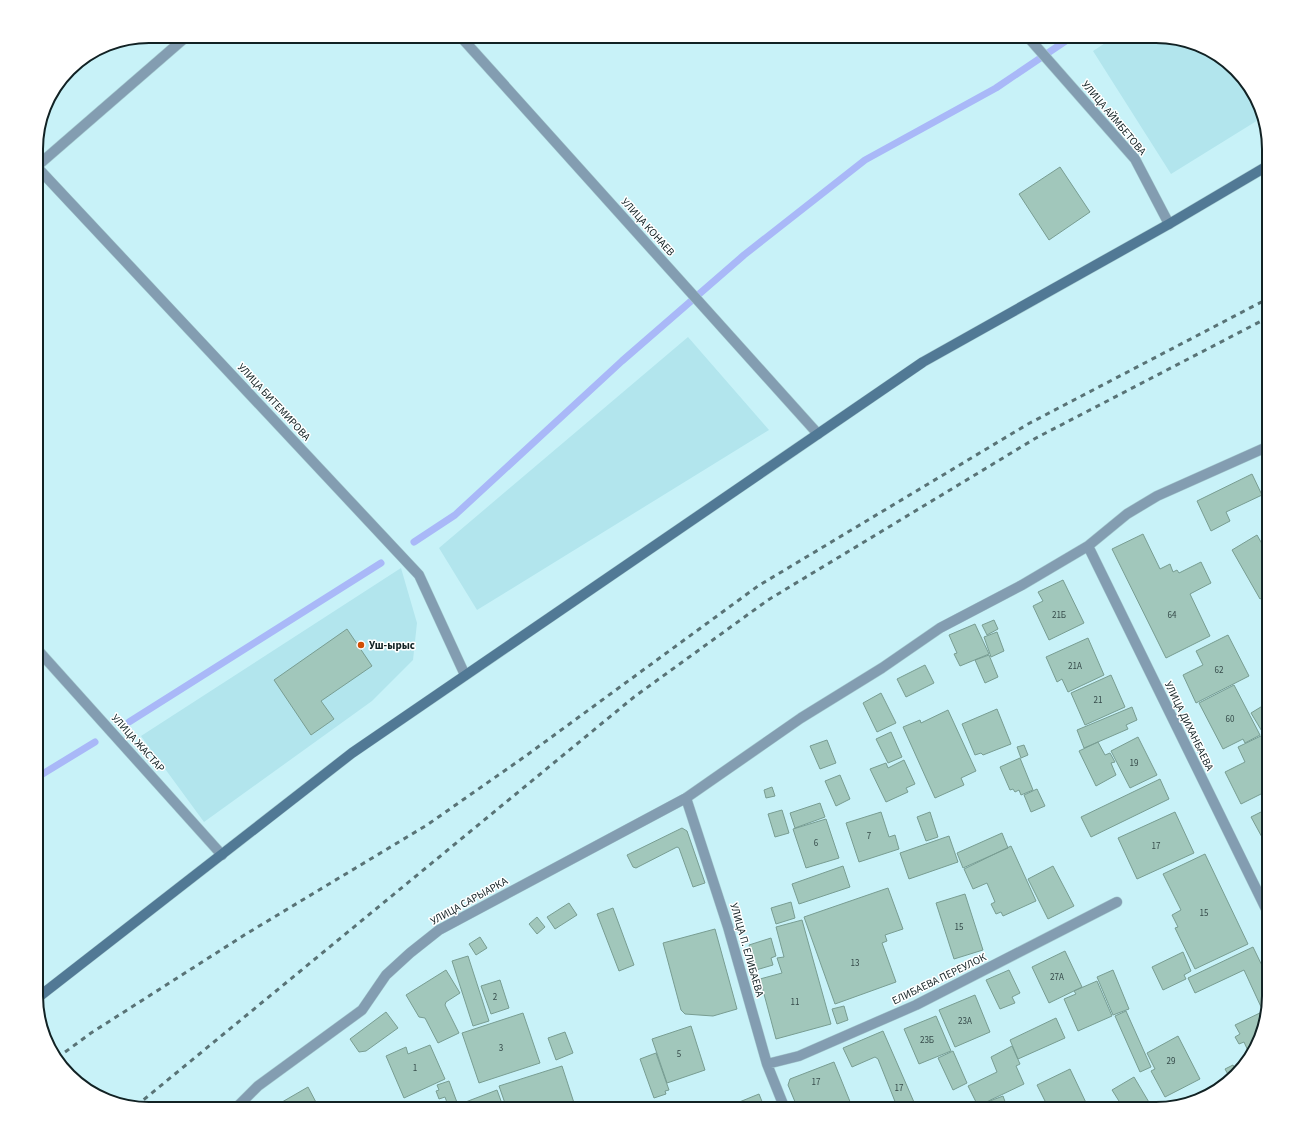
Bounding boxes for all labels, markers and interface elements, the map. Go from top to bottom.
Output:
street label: УЛИЦА АЙМБЕТОВА [1078,78,1150,159]
street label: УЛИЦА КОНАЕВ [618,195,678,260]
street label: УЛИЦА БИТЕМИРОВА [234,360,314,444]
house number: 21Б [1052,609,1066,622]
house number: 64 [1168,609,1177,622]
place label: Уш-ырыс [369,638,415,653]
marker: Уш-ырыс [356,640,366,650]
house number: 21А [1068,660,1082,673]
house number: 62 [1215,664,1224,677]
street label: УЛИЦА ДИХАНБАЕВА [1161,679,1217,773]
house number: 21 [1094,694,1102,707]
street label: УЛИЦА ЖАСТАР [108,711,168,775]
house number: 60 [1226,713,1235,726]
house number: 19 [1130,757,1139,770]
house number: 7 [867,830,872,843]
house number: 6 [814,837,819,850]
house number: 17 [1152,840,1161,853]
street label: УЛИЦА САРЫАРКА [428,874,510,928]
street label: УЛИЦА П. ЕЛИБАЕВА [726,901,768,999]
house number: 15 [1200,907,1209,920]
house number: 15 [955,921,964,934]
street label: ЕЛИБАЕВА ПЕРЕУЛОК [889,949,989,1008]
house number: 13 [851,957,860,970]
house number: 27А [1050,971,1064,984]
house number: 2 [493,991,498,1004]
house number: 11 [791,996,799,1009]
house number: 23А [958,1015,972,1028]
house number: 23Б [920,1034,934,1047]
house number: 3 [499,1042,504,1055]
house number: 5 [677,1048,682,1061]
house number: 29 [1167,1055,1176,1068]
house number: 1 [413,1062,417,1075]
house number: 17 [812,1076,821,1089]
house number: 17 [895,1082,904,1095]

